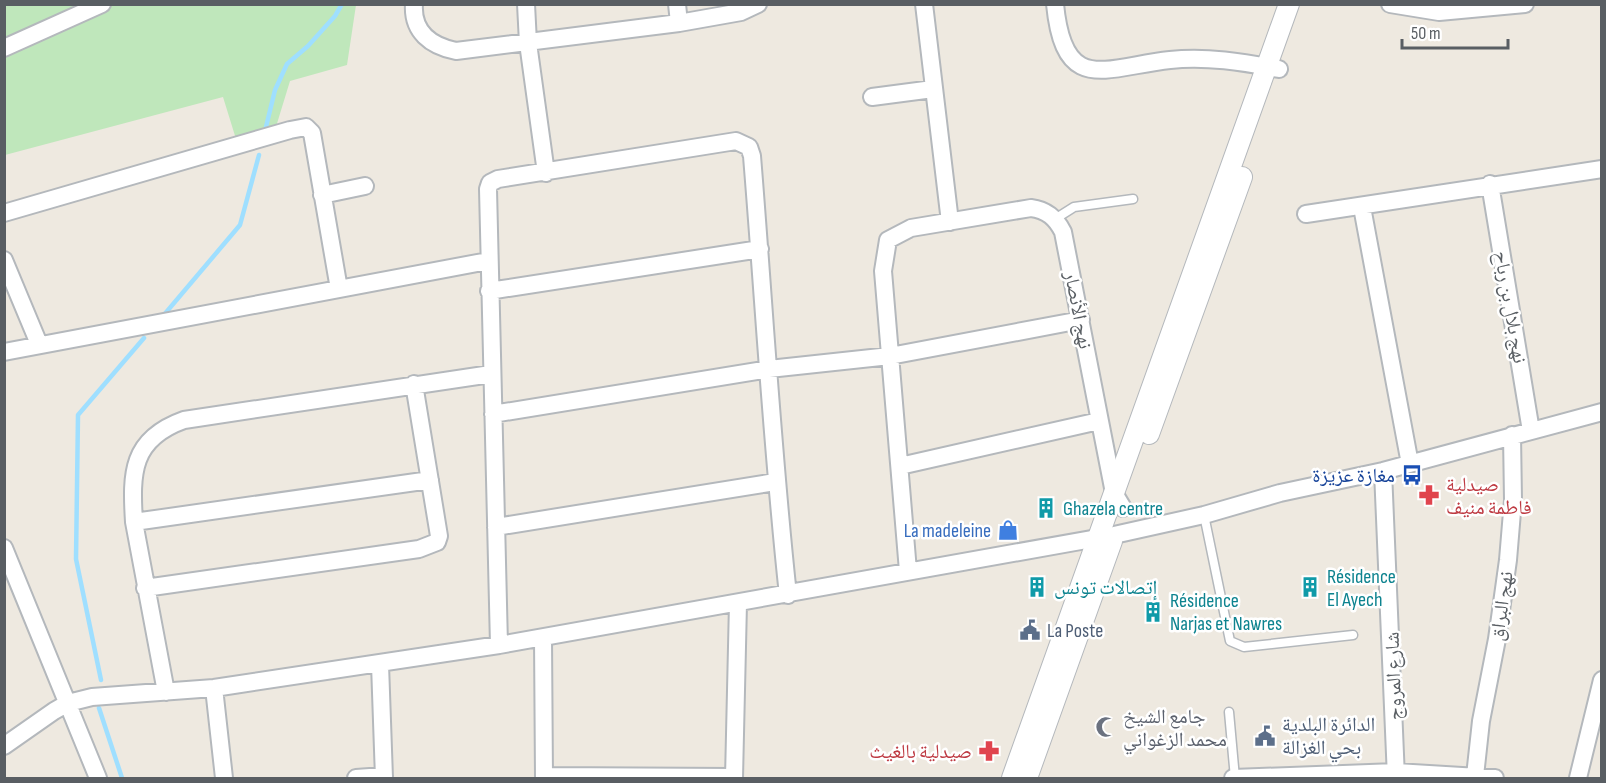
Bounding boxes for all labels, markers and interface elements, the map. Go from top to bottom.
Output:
scale bar [1402,12,1508,50]
text: 50 m [1411,23,1441,44]
street label: نهج بلال بن رباح [1488,249,1532,365]
street label: نهج الأنصار [1059,268,1097,351]
bus stop icon: مغازة عزيزة [1400,463,1424,487]
place label: مغازة عزيزة [1312,464,1395,488]
place label: صيدلية فاطمة منيف [1446,473,1532,520]
pharmacy icon: صيدلية فاطمة منيف [1417,483,1441,507]
building icon: Ghazela centre [1034,496,1058,520]
place label: Ghazela centre [1063,497,1163,521]
shop icon: La madeleine [996,518,1020,542]
place label: La madeleine [904,519,991,543]
place label: Résidence El Ayech [1327,565,1396,612]
street label: نهج البراق [1485,570,1519,643]
building icon: إتصالات تونس [1025,575,1049,599]
building icon: Résidence El Ayech [1298,575,1322,599]
place label: إتصالات تونس [1054,576,1157,601]
place label: Résidence Narjas et Nawres [1170,589,1282,636]
building icon: Résidence Narjas et Nawres [1141,600,1165,624]
public building icon: La Poste [1018,618,1042,642]
place label: La Poste [1047,619,1103,643]
street label: شارع المروج [1380,631,1408,721]
place label: جامع الشيخ محمد الزغواني [1123,705,1227,755]
place label: الدائرة البلدية بحي الغزالة [1282,713,1375,763]
mosque icon: جامع الشيخ محمد الزغواني [1094,715,1118,739]
public building icon: الدائرة البلدية بحي الغزالة [1253,724,1277,748]
pharmacy icon: صيدلية بالغيث [977,739,1001,763]
place label: صيدلية بالغيث [869,740,972,764]

